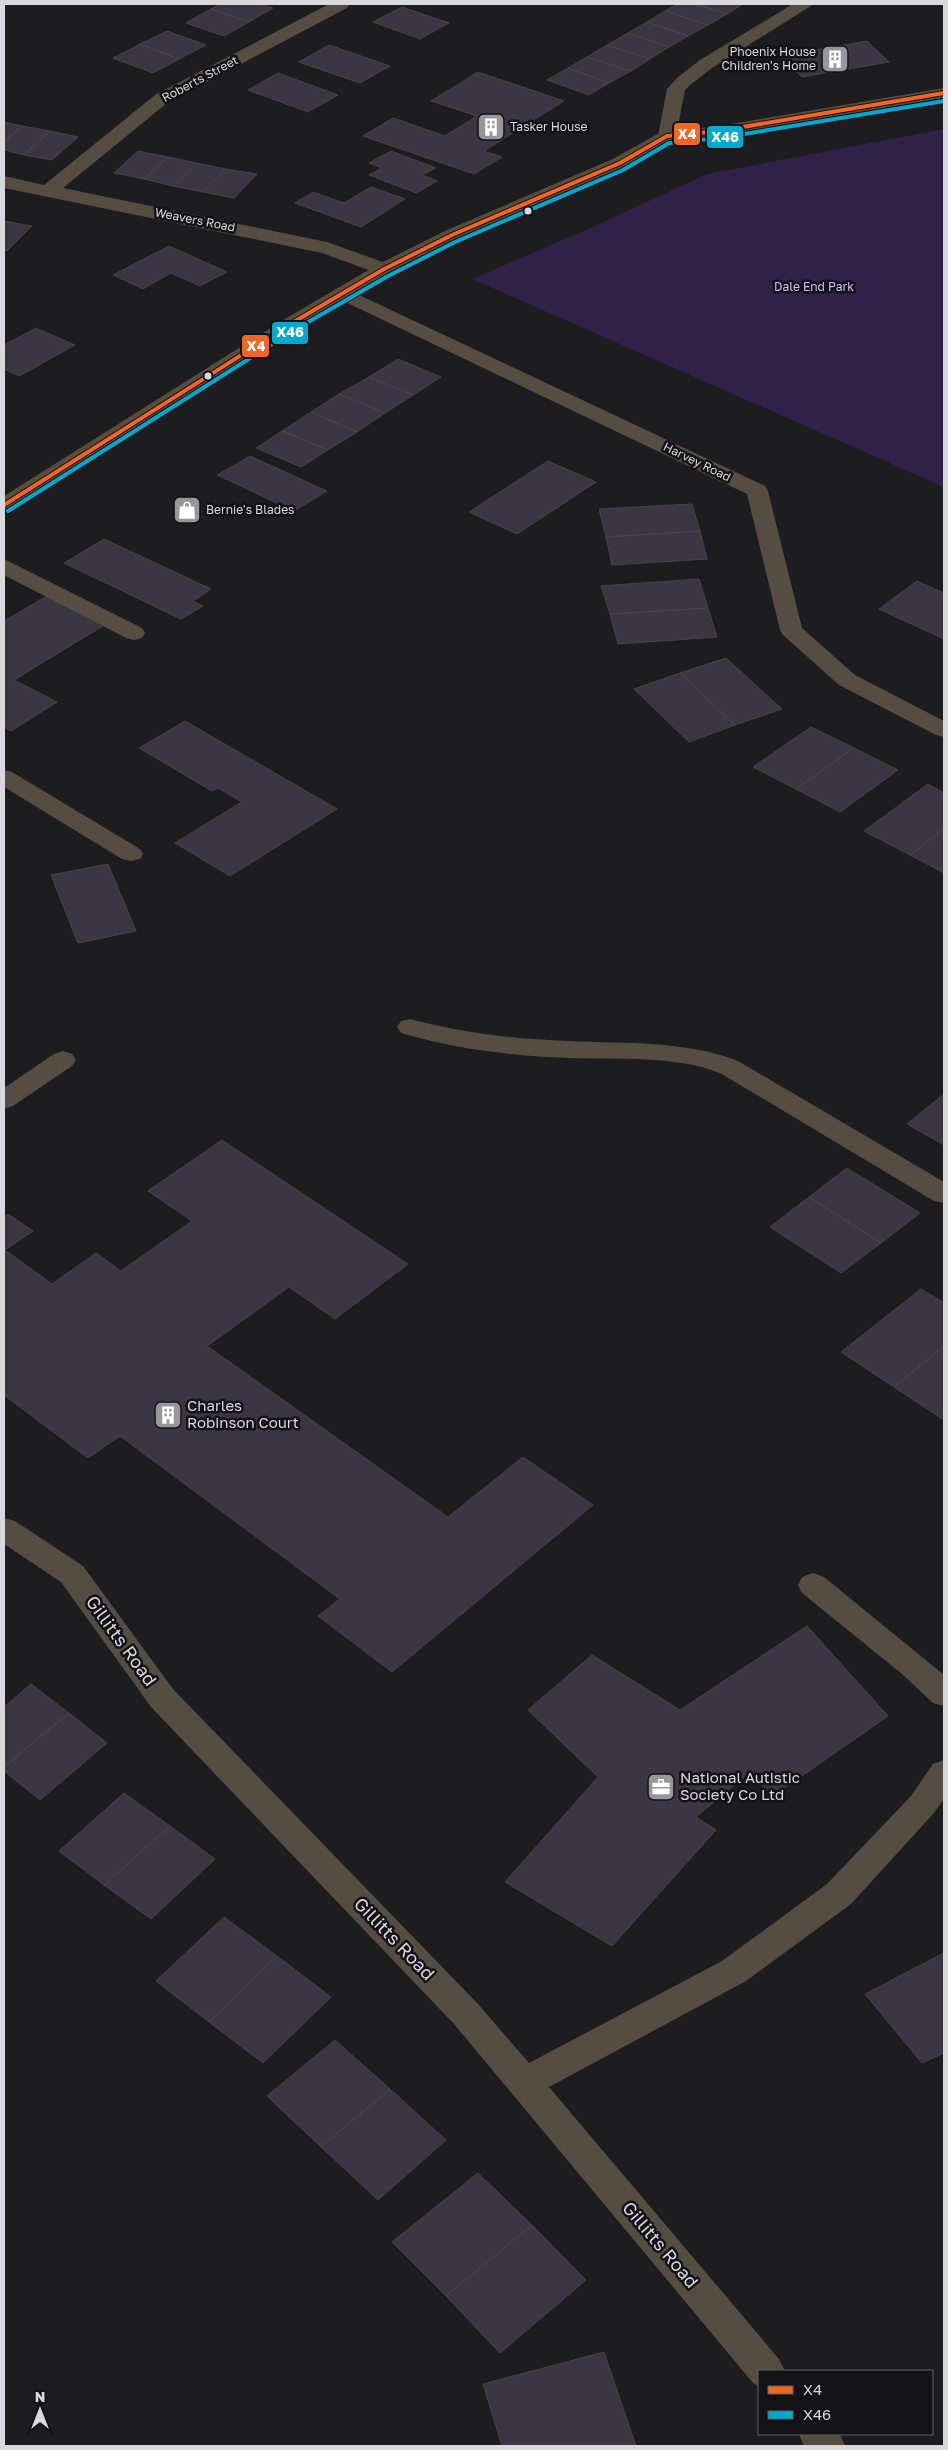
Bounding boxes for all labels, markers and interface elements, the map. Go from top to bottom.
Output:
place label: Phoenix House Children's Home [721,44,816,73]
building icon: Phoenix House Children's Home [820,44,850,74]
street label: Roberts Street [159,52,241,105]
building icon: Tasker House [476,112,506,142]
place label: Tasker House [510,119,588,134]
line badge: X4 [673,122,701,146]
text: X4 [678,125,697,142]
line badge: X46 [706,125,744,149]
text: X46 [711,128,739,145]
street label: Weavers Road [154,204,236,235]
unlabelled marker [523,206,533,216]
park label: Dale End Park [774,279,854,294]
line badge: X46 [271,321,309,345]
text: X46 [276,323,304,340]
line badge: X4 [241,334,270,358]
text: X4 [247,337,266,354]
unlabelled marker [203,371,213,381]
street label: Harvey Road [661,439,733,484]
shop icon: Bernie's Blades [172,495,202,525]
place label: Bernie's Blades [206,502,294,517]
place label: Charles Robinson Court [187,1396,299,1431]
building icon: Charles Robinson Court [153,1400,183,1430]
street label: Gillitts Road [82,1591,162,1690]
place label: National Autistic Society Co Ltd [680,1768,800,1803]
office icon: National Autistic Society Co Ltd [646,1772,676,1802]
street label: Gillitts Road [350,1892,440,1984]
street label: Gillitts Road [618,2197,703,2292]
legend [758,2370,933,2435]
text: X4 [803,2380,822,2398]
north arrow [15,2385,65,2435]
text: N [35,2388,45,2405]
text: X46 [803,2405,831,2423]

